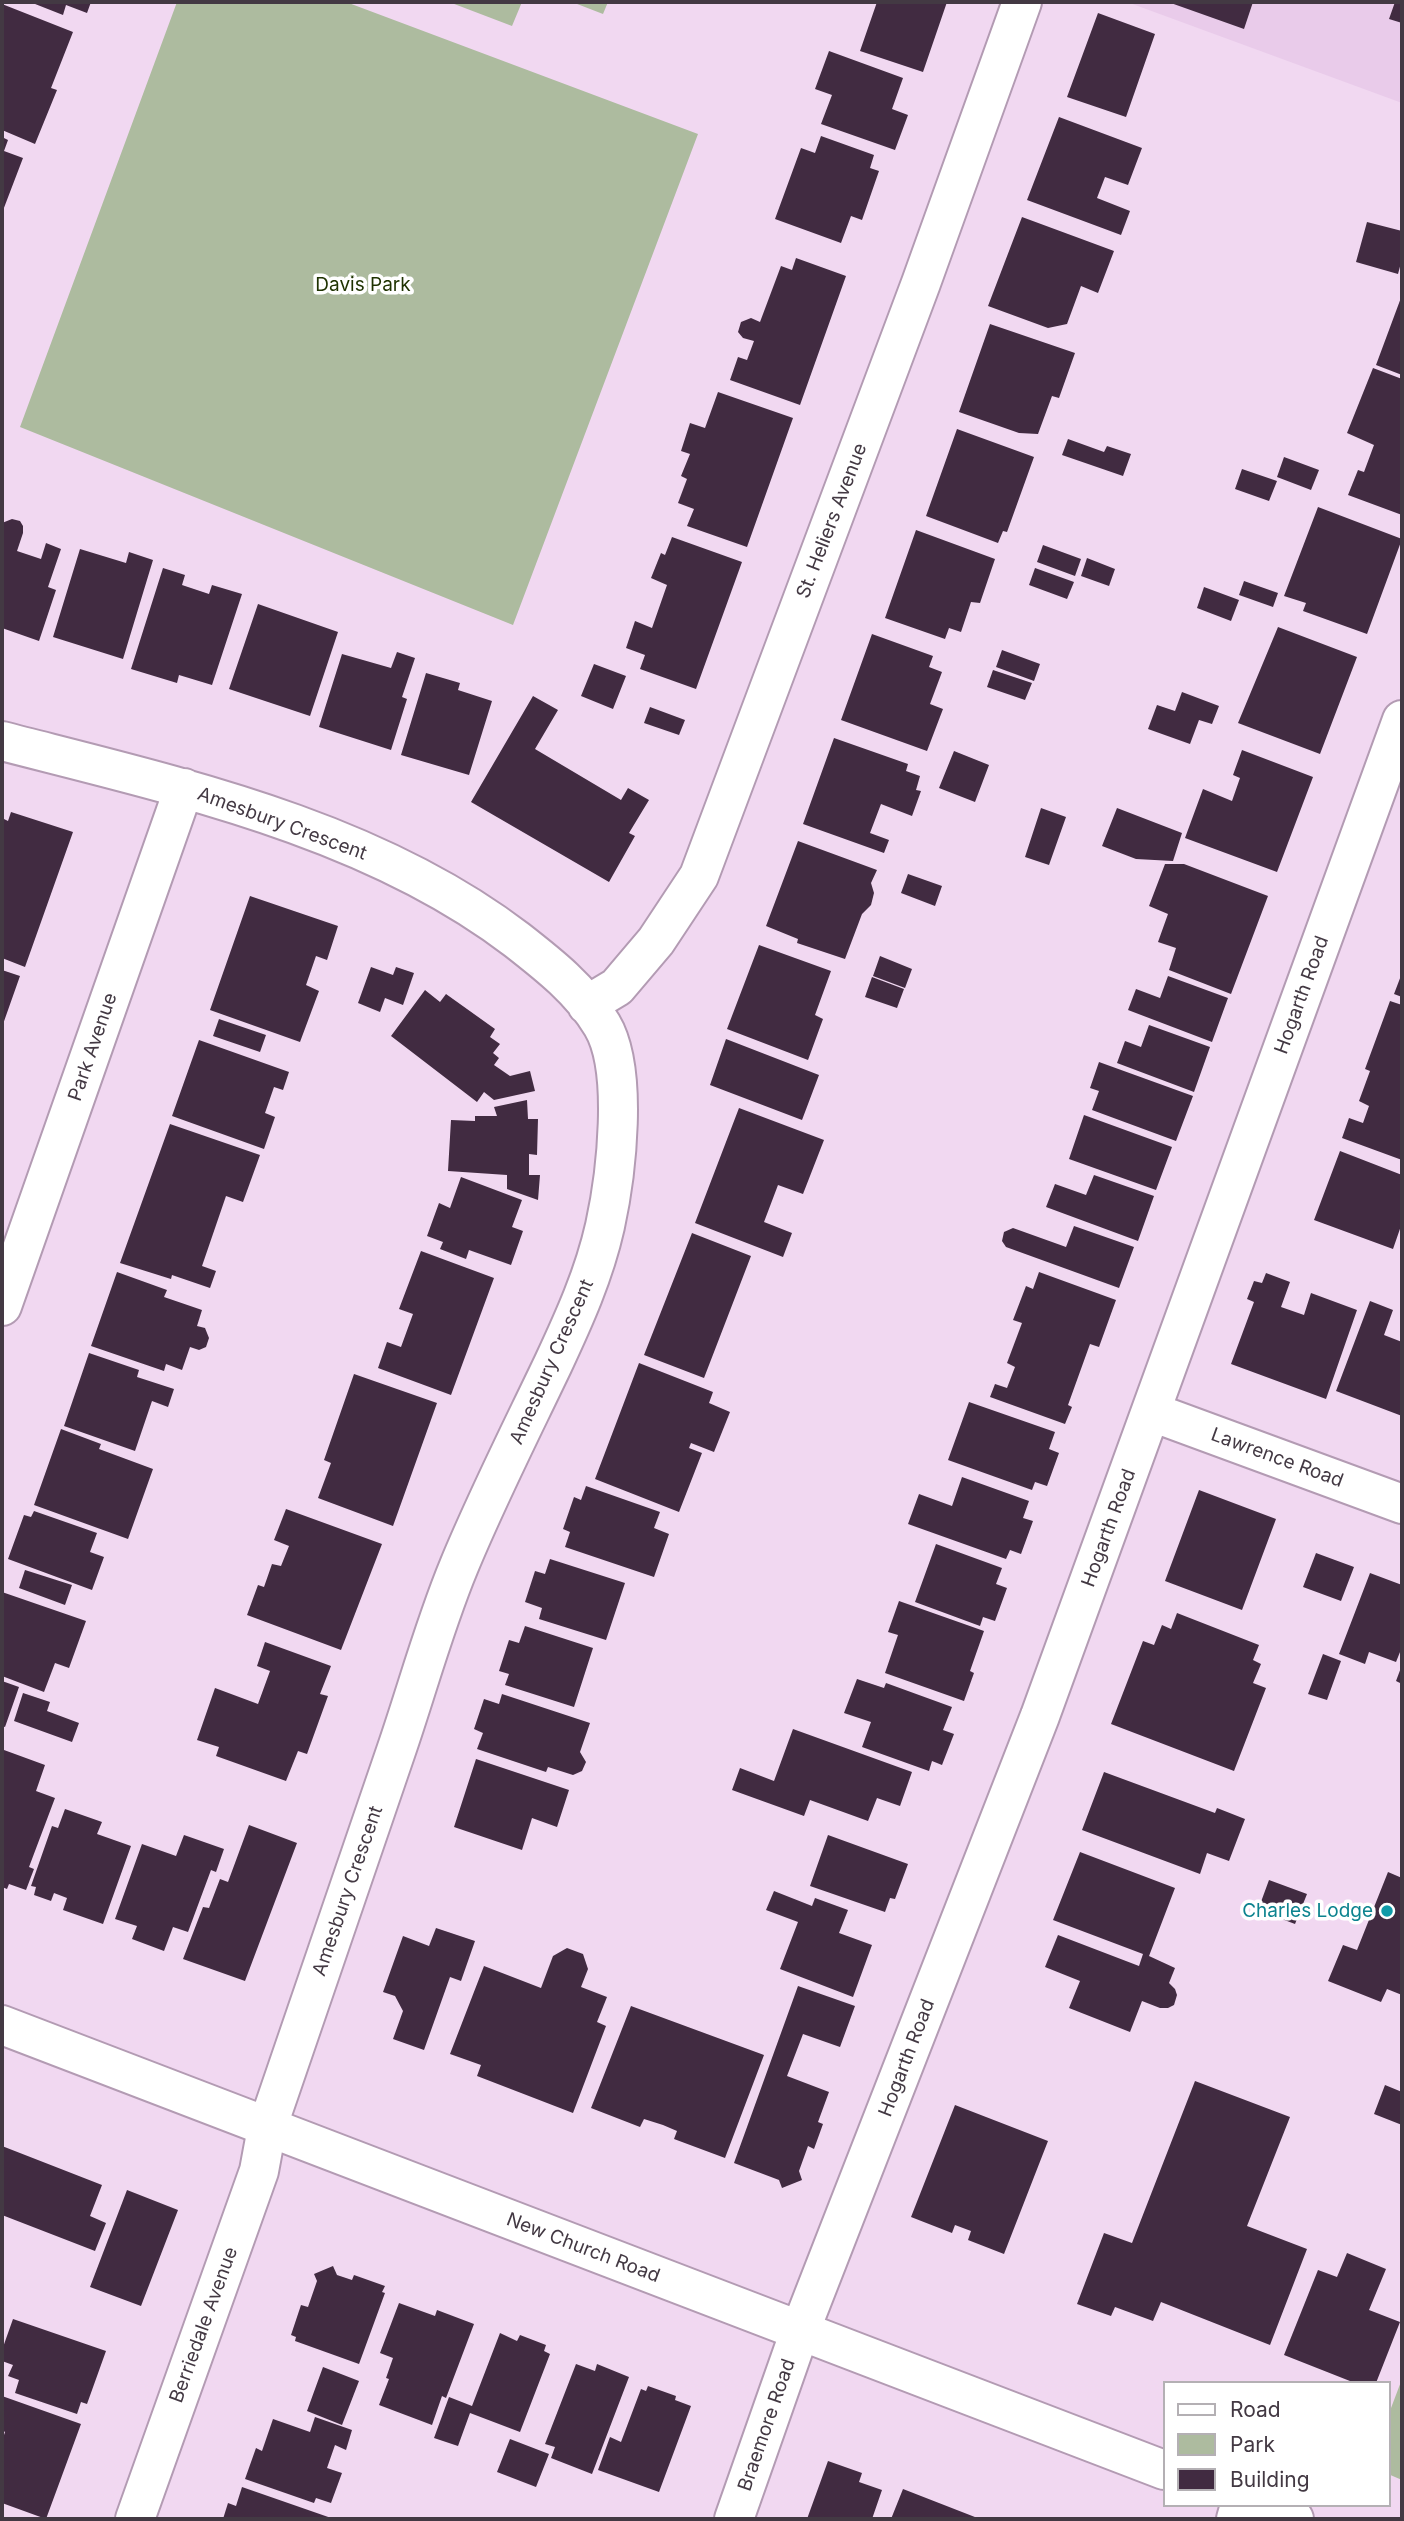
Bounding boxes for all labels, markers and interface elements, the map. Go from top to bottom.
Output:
park label: Davis Park [315,274,411,296]
street label: St. Heliers Avenue [792,440,872,602]
street label: Amesbury Crescent [194,783,370,865]
street label: Hogarth Road [1270,933,1334,1057]
street label: Park Avenue [64,990,122,1104]
street label: Amesbury Crescent [505,1276,599,1448]
street label: Lawrence Road [1208,1423,1346,1493]
street label: Hogarth Road [1077,1466,1141,1590]
street label: Amesbury Crescent [308,1803,388,1979]
place label: Charles Lodge [1242,1900,1373,1922]
marker: Charles Lodge [1379,1903,1395,1919]
street label: Hogarth Road [874,1996,940,2120]
street label: New Church Road [503,2208,663,2288]
street label: Berriedale Avenue [165,2244,243,2406]
street label: Braemore Road [734,2356,800,2494]
legend [1162,2381,1390,2507]
text: Road [1230,2397,1281,2422]
text: Park [1230,2432,1275,2457]
text: Building [1230,2467,1310,2492]

